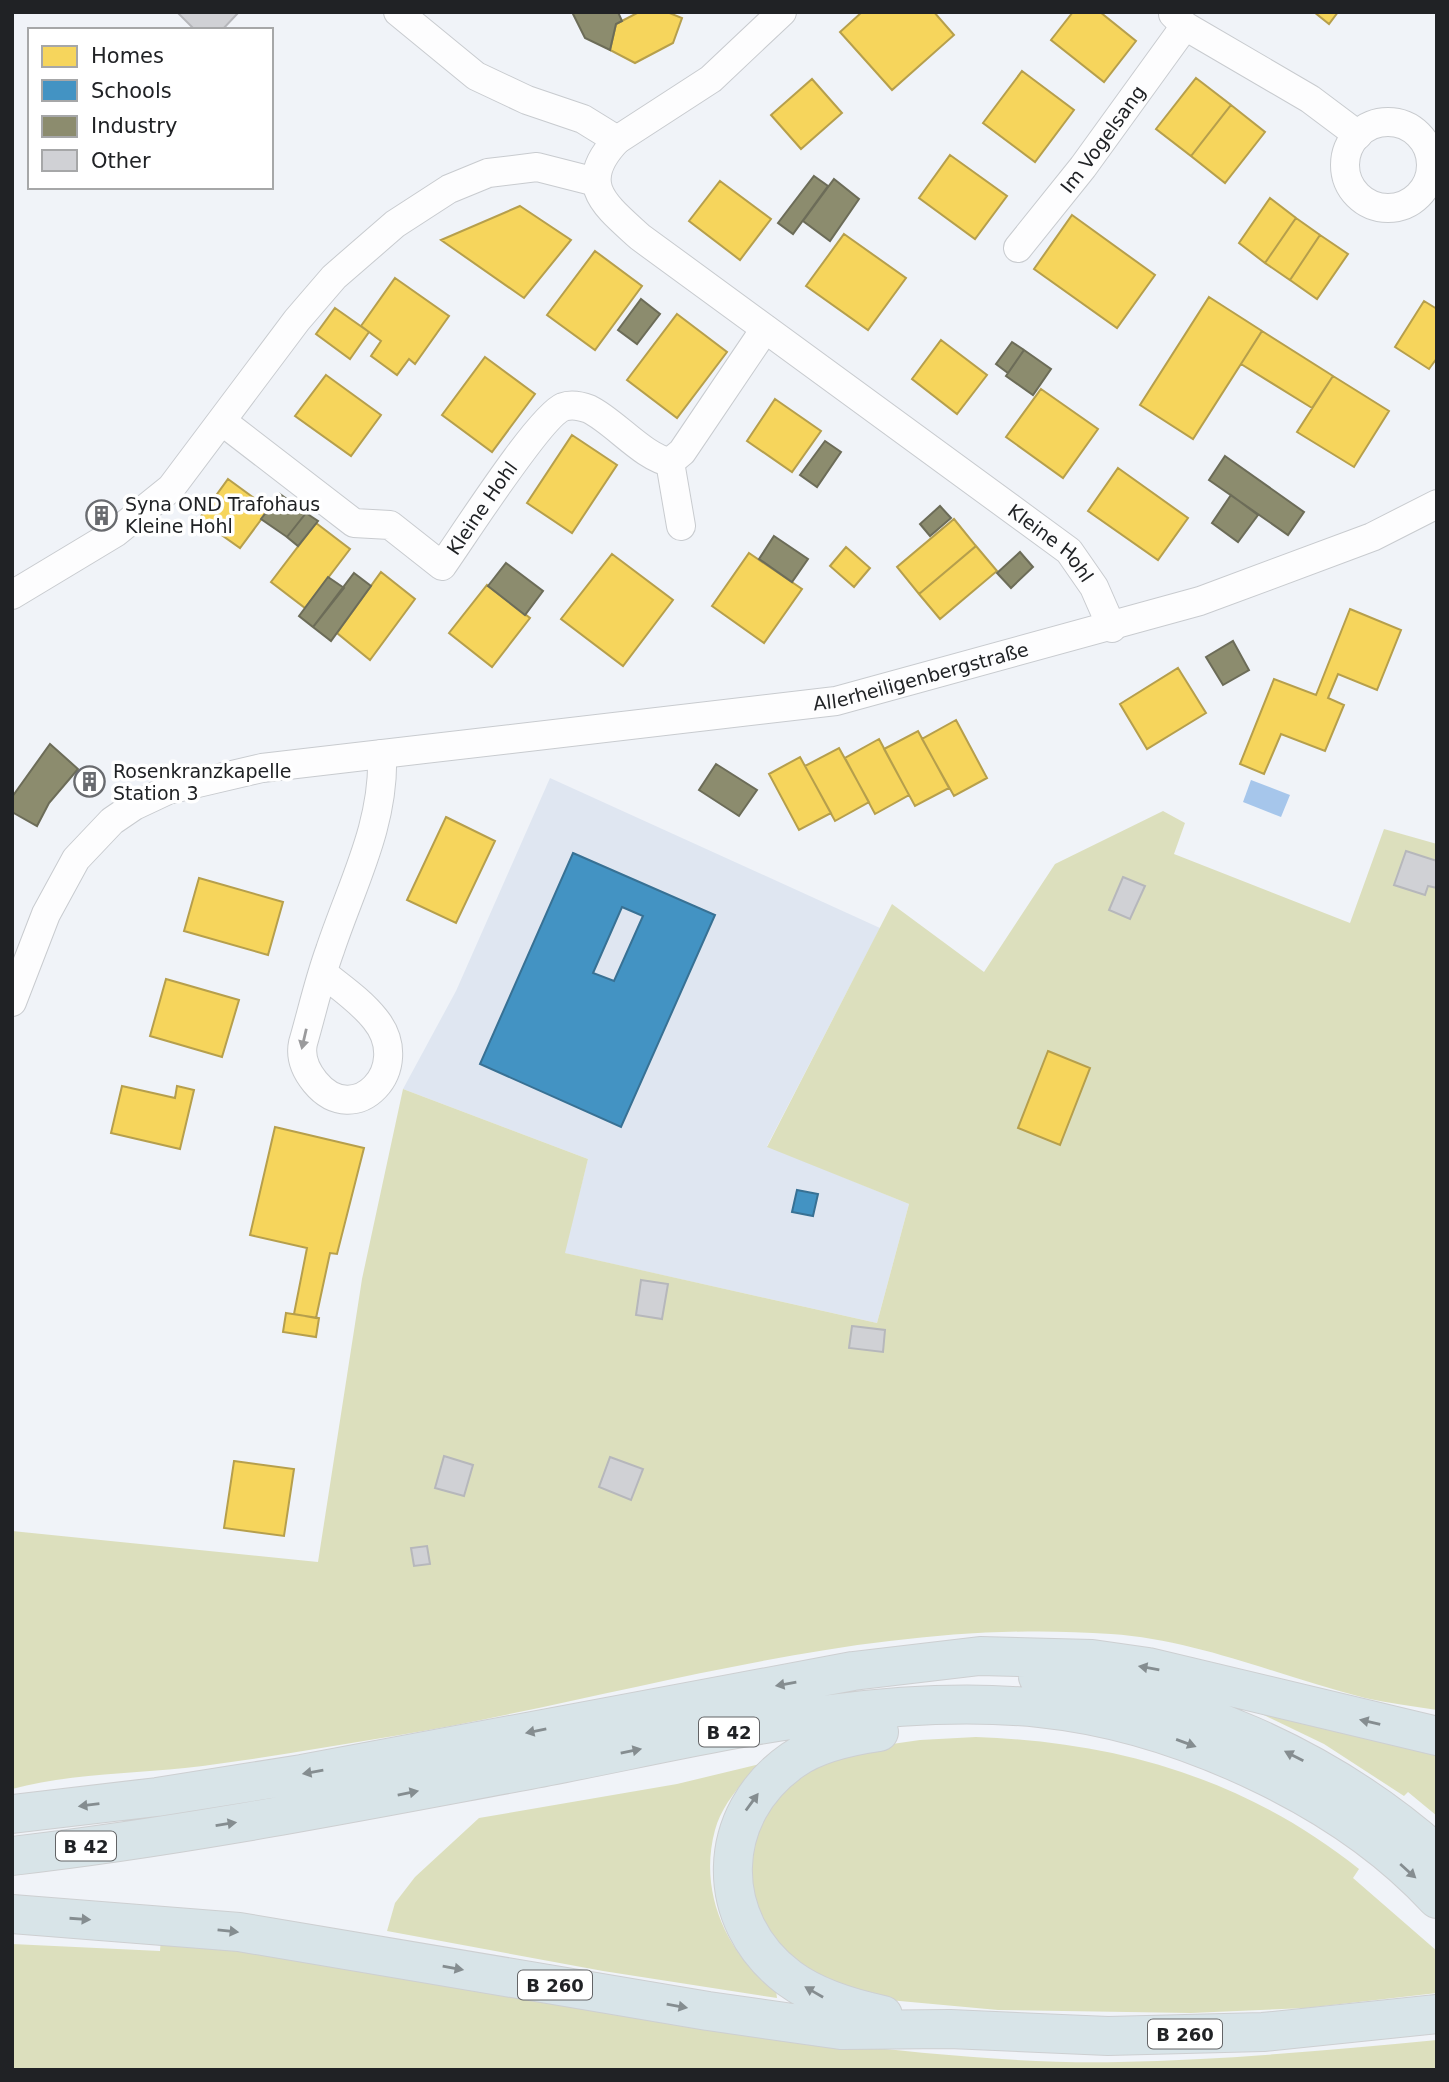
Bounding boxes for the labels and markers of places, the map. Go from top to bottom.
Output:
place label: Syna OND Trafohaus Kleine Hohl [125,493,320,537]
building icon: Syna OND Trafohaus Kleine Hohl [85,498,119,532]
place label: Rosenkranzkapelle Station 3 [113,760,291,804]
building icon: Rosenkranzkapelle Station 3 [73,765,107,799]

